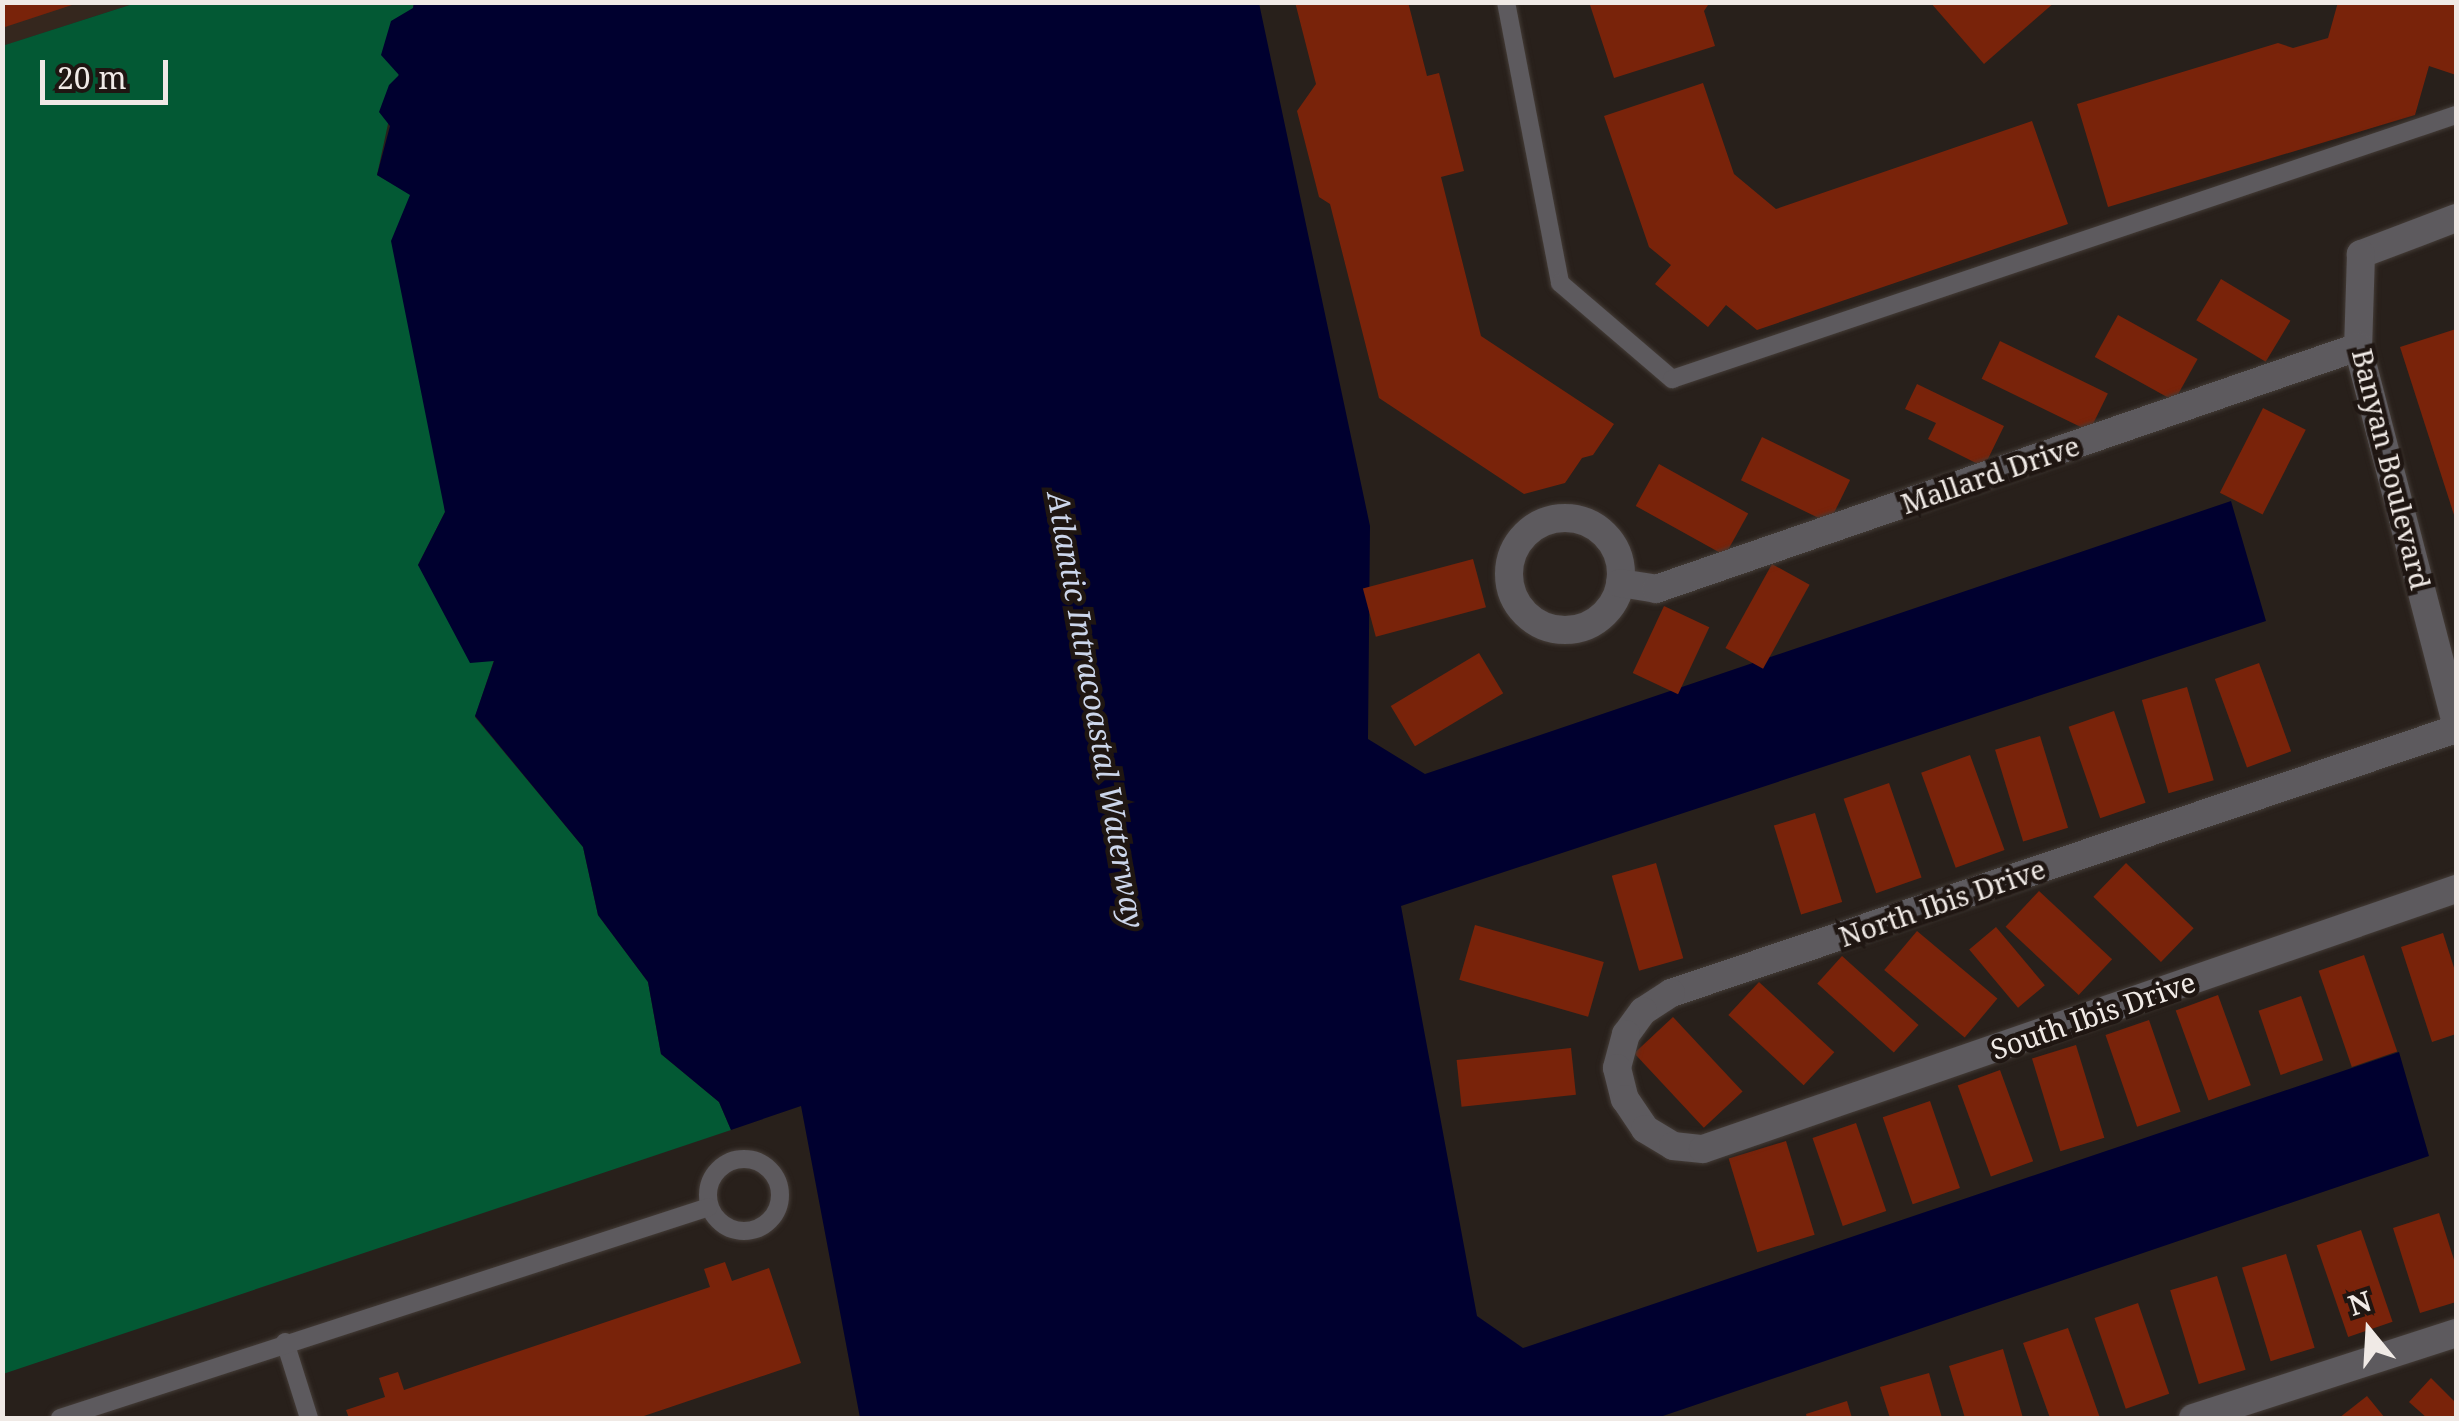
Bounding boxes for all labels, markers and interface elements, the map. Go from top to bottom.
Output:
scale bar [45,40,172,102]
text: 20 m [57,57,127,98]
street label: Banyan Boulevard [2346,345,2438,593]
street label: Mallard Drive [1896,428,2084,520]
water label: Atlantic Intracoastal Waterway [1040,489,1152,931]
street label: North Ibis Drive [1835,851,2049,953]
street label: South Ibis Drive [1986,964,2200,1066]
north arrow [2319,1281,2419,1381]
text: N [2343,1281,2376,1324]

